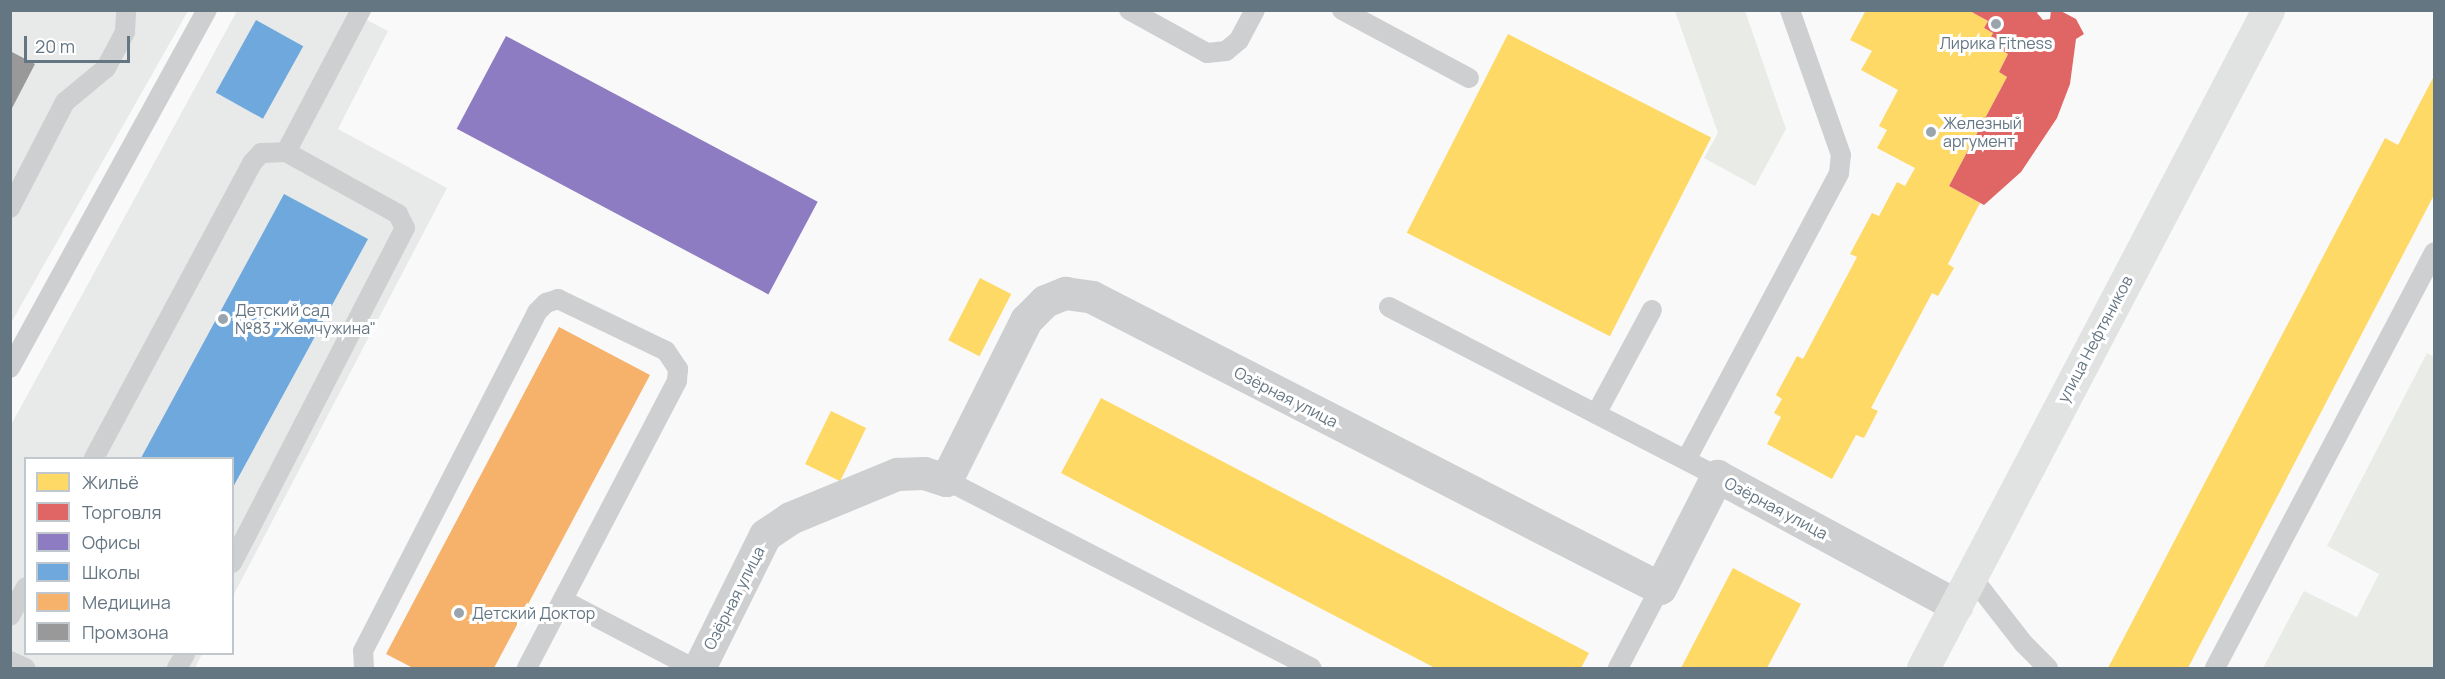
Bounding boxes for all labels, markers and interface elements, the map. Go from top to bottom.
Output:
marker: Лирика Fitness [1989,17,2003,31]
scale bar [27,24,134,62]
place label: Лирика Fitness [1940,33,2052,53]
text: 20 m [35,34,75,58]
place label: Железный аргумент [1943,113,2022,151]
marker: Железный аргумент [1924,125,1938,139]
street label: улица Нефтяников [2053,272,2137,406]
place label: Детский сад №83 "Жемчужина" [235,300,376,338]
marker: Детский сад №83 "Жемчужина" [216,312,230,326]
street label: Озёрная улица [1231,363,1341,431]
legend [24,457,234,655]
text: Жильё [82,470,139,494]
street label: Озёрная улица [1721,473,1831,543]
text: Торговля [82,500,161,524]
text: Офисы [82,530,140,554]
street label: Озёрная улица [700,543,768,653]
text: Школы [82,560,140,584]
text: Медицина [82,590,171,614]
place label: Детский Доктор [472,603,595,623]
marker: Детский Доктор [450,604,468,622]
text: Промзона [82,620,169,644]

